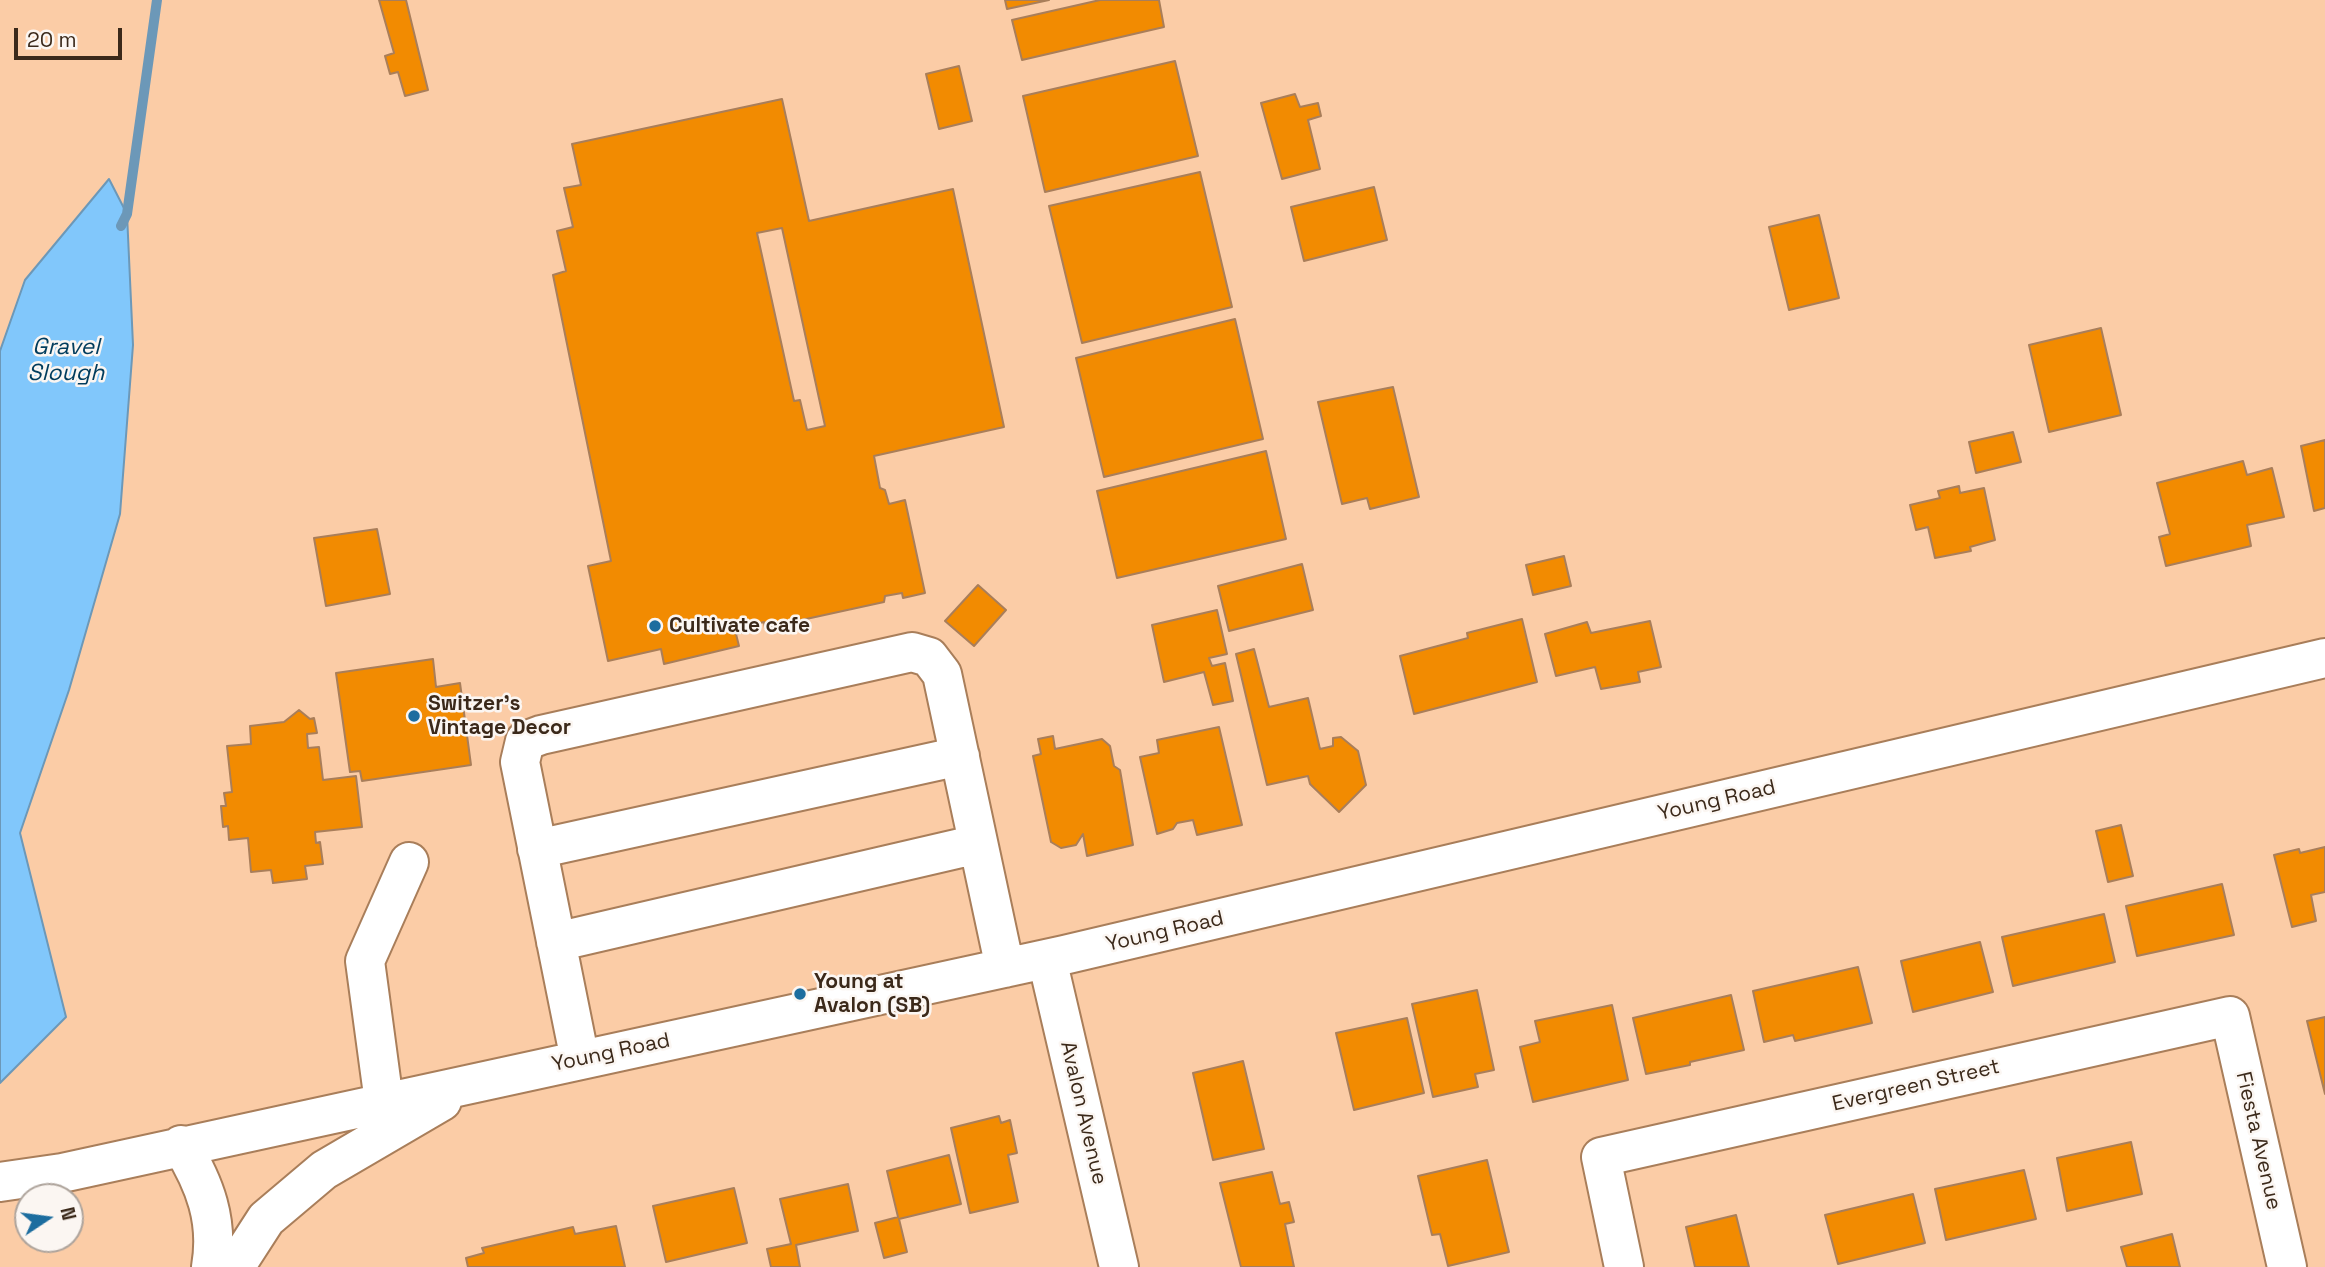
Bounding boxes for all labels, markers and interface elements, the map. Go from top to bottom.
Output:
scale bar [18,14,126,58]
text: 20 m [27,26,77,53]
water label: Gravel Slough [28,334,104,388]
place label: Cultivate cafe [669,613,810,639]
marker: Cultivate cafe [647,618,663,634]
place label: Switzer’s Vintage Decor [428,691,571,741]
marker: Switzer’s Vintage Decor [406,708,422,724]
street label: Young Road [1656,775,1778,827]
street label: Young Road [1104,906,1226,958]
place label: Young at Avalon (SB) [814,969,930,1019]
marker: Young at Avalon (SB) [792,986,808,1002]
street label: Young Road [550,1028,672,1078]
street label: Avalon Avenue [1054,1039,1112,1187]
street label: Evergreen Street [1830,1054,2002,1118]
street label: Fiesta Avenue [2230,1069,2286,1213]
north arrow [14,1183,84,1253]
text: N [54,1205,82,1223]

